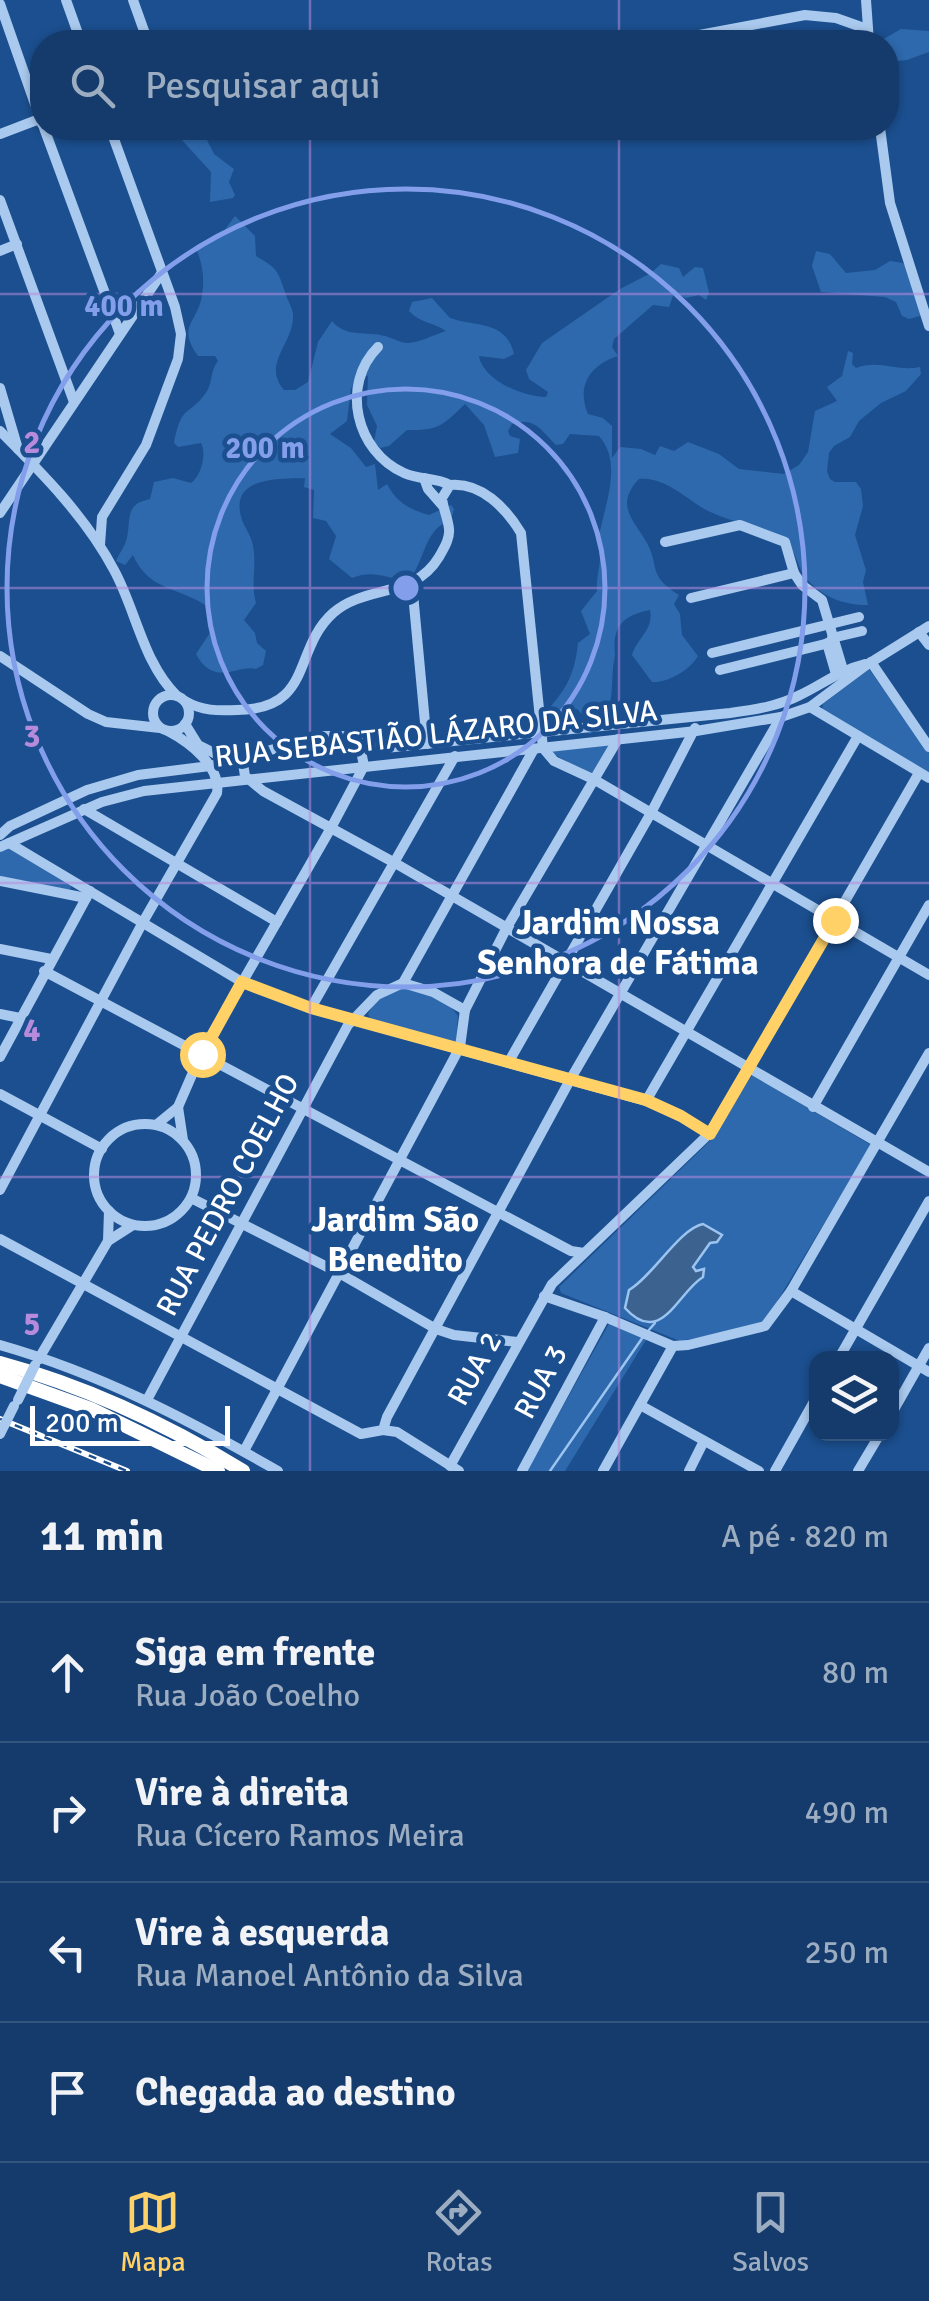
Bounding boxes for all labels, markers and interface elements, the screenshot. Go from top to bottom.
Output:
search box [30,30,899,140]
icon: search [65,58,120,113]
text: Pesquisar aqui [145,62,381,109]
text: 400 m [84,288,164,325]
text: 2 [23,423,41,462]
text: 200 m [225,430,305,467]
centre of rings [388,570,424,606]
street label: RUA SEBASTIÃO LÁZARO DA SILVA [213,692,659,776]
text: 3 [23,717,41,756]
route end [813,898,859,944]
district label: Jardim Nossa Senhora de Fátima [477,901,759,984]
text: 4 [23,1011,41,1050]
route start [180,1032,226,1078]
street label: RUA PEDRO COELHO [148,1067,308,1323]
district label: Jardim São Benedito [311,1198,479,1281]
text: 5 [23,1305,41,1344]
street label: RUA 2 [440,1326,510,1412]
street label: RUA 3 [506,1339,576,1425]
map controls [809,1351,899,1441]
button: layers [809,1351,899,1441]
scale bar [30,1401,230,1446]
text: 200 m [45,1406,119,1440]
text: 11 min [40,1511,164,1562]
text: A pé · 820 m [721,1517,889,1556]
text: Siga em frente [135,1629,375,1676]
icon: ahead [40,1645,95,1700]
text: 80 m [822,1653,889,1692]
text: Rua João Coelho [135,1676,360,1715]
text: Vire à direita [135,1769,349,1816]
icon: right [40,1785,95,1840]
text: 490 m [805,1793,889,1832]
text: Rua Cícero Ramos Meira [135,1816,465,1855]
text: Vire à esquerda [135,1909,389,1956]
icon: left [40,1925,95,1980]
text: 250 m [805,1933,889,1972]
text: Rua Manoel Antônio da Silva [135,1956,524,1995]
icon: arrive [40,2065,95,2120]
text: Chegada ao destino [135,2069,456,2116]
tab: Mapa [120,2185,186,2279]
tab: Rotas [425,2185,492,2279]
tab: Salvos [732,2185,809,2279]

